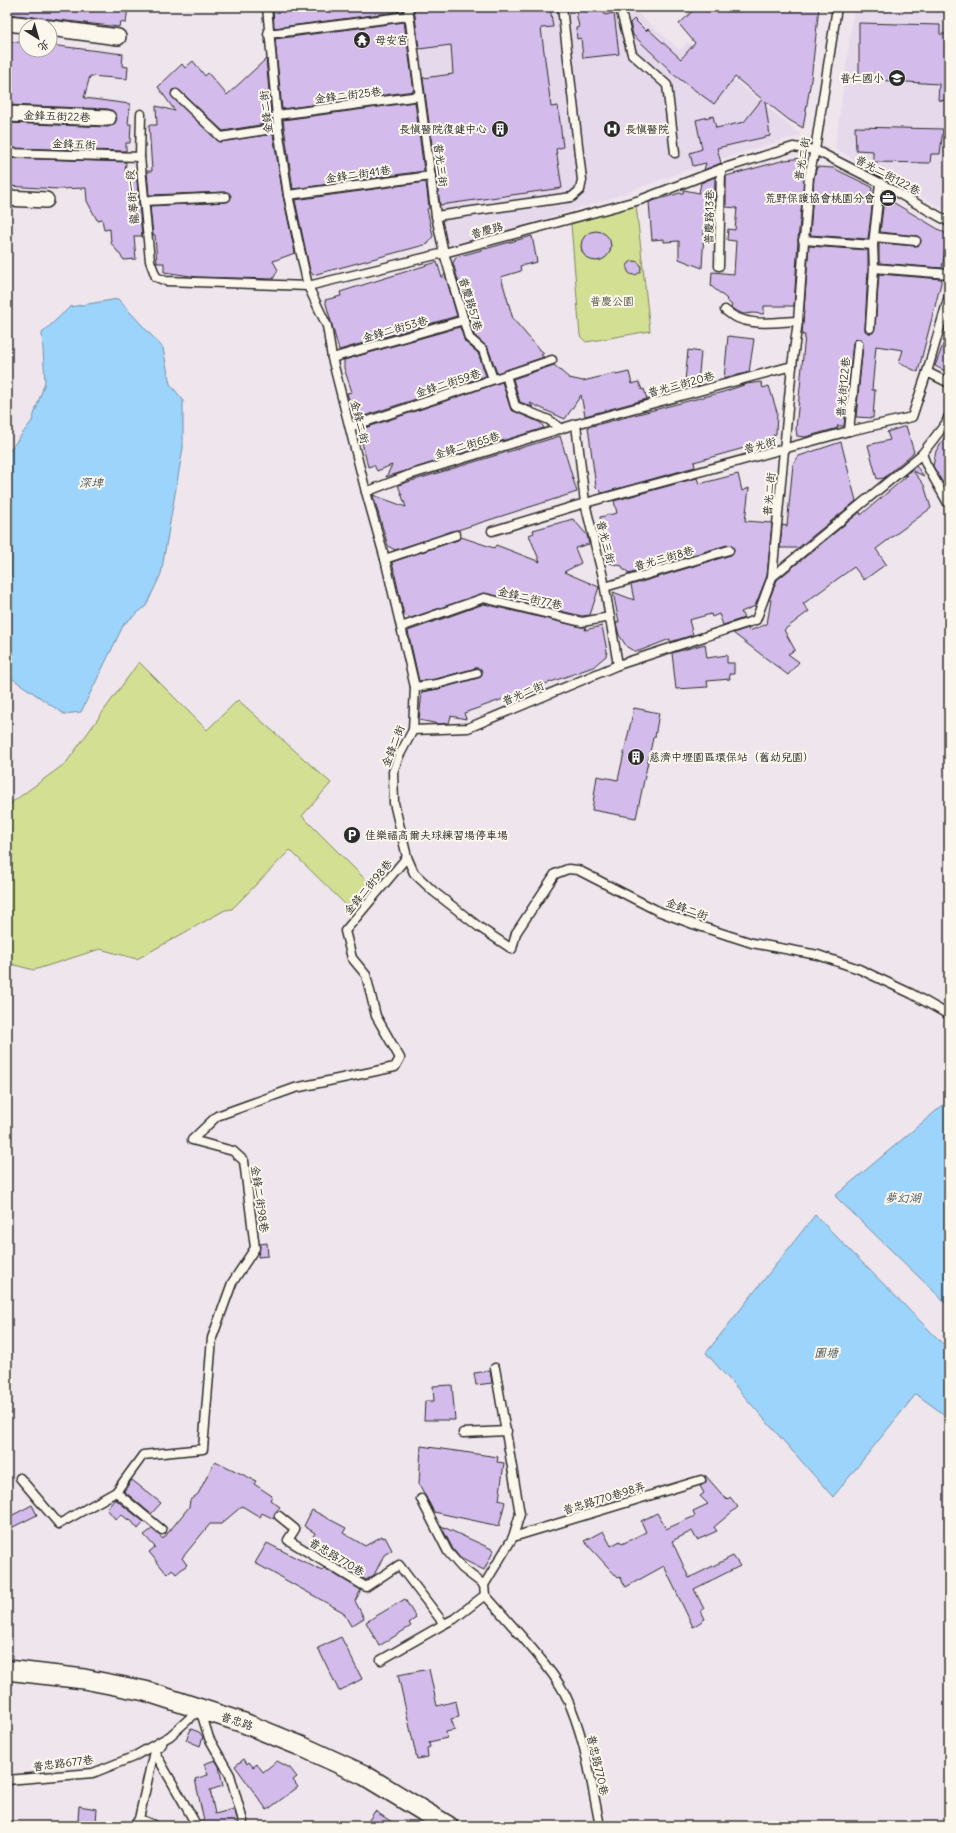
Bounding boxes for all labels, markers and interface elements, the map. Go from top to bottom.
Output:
north arrow [18,18,58,58]
temple icon: 母安宮 [352,30,372,50]
place label: 母安宮 [375,33,408,47]
text: 北 [35,37,53,55]
school or university icon: 普仁國小 [887,68,907,88]
place label: 普仁國小 [840,71,884,85]
street label: 金鋒二街25巷 [314,84,382,106]
street label: 金鋒二街 [257,88,275,135]
street label: 金鋒五街22巷 [23,108,91,124]
building icon: 長慎醫院復健中心 [490,119,510,139]
hospital icon: 長慎醫院 [602,119,622,139]
place label: 長慎醫院復健中心 [399,122,487,136]
place label: 長慎醫院 [625,122,669,136]
street label: 普光二街 [791,135,813,182]
street label: 金鋒五街 [52,136,97,152]
street label: 普光三街 [431,142,451,189]
street label: 普光二街122巷 [853,152,923,198]
street label: 金鋒二街41巷 [325,163,391,185]
street label: 龍華街一段 [123,169,141,225]
office icon: 荒野保護協會桃園分會 [878,188,898,208]
street label: 普慶路13巷 [702,190,716,244]
place label: 荒野保護協會桃園分會 [765,191,875,205]
street label: 普慶路 [469,219,505,241]
street label: 普慶路57巷 [456,275,486,333]
park label: 普慶公園 [590,294,634,308]
street label: 金鋒二街53巷 [361,313,429,345]
street label: 普光街122巷 [833,356,853,418]
street label: 金鋒二街59巷 [414,366,482,400]
street label: 普光三街20巷 [646,368,716,400]
street label: 金鋒二街 [348,399,372,446]
street label: 金鋒二街65巷 [433,428,501,462]
street label: 普光街 [742,434,779,456]
street label: 普光二街 [760,470,778,517]
water label: 深埤 [79,475,104,490]
street label: 普光三街 [594,519,618,566]
street label: 普光三街8巷 [633,543,695,573]
street label: 金鋒二街77巷 [496,584,564,612]
street label: 普光二街 [500,678,547,708]
street label: 金鋒二街 [379,722,408,769]
building icon: 慈濟中壢園區環保站（舊幼兒園） [626,747,646,767]
place label: 慈濟中壢園區環保站（舊幼兒園） [649,750,814,764]
parking icon: 佳樂福高爾夫球練習場停車場 [342,825,362,845]
place label: 佳樂福高爾夫球練習場停車場 [365,828,508,842]
street label: 金鋒二街98巷 [341,857,395,917]
street label: 金鋒二街 [664,895,711,923]
street label: 金鋒二街98巷 [248,1165,272,1233]
water label: 夢幻湖 [885,1190,922,1205]
water label: 園塘 [814,1345,840,1360]
street label: 普忠路770巷98弄 [561,1479,647,1517]
street label: 普忠路770巷 [307,1535,367,1579]
street label: 普忠路 [219,1709,255,1733]
street label: 普忠路770巷 [584,1733,612,1797]
street label: 普忠路677巷 [32,1752,94,1774]

